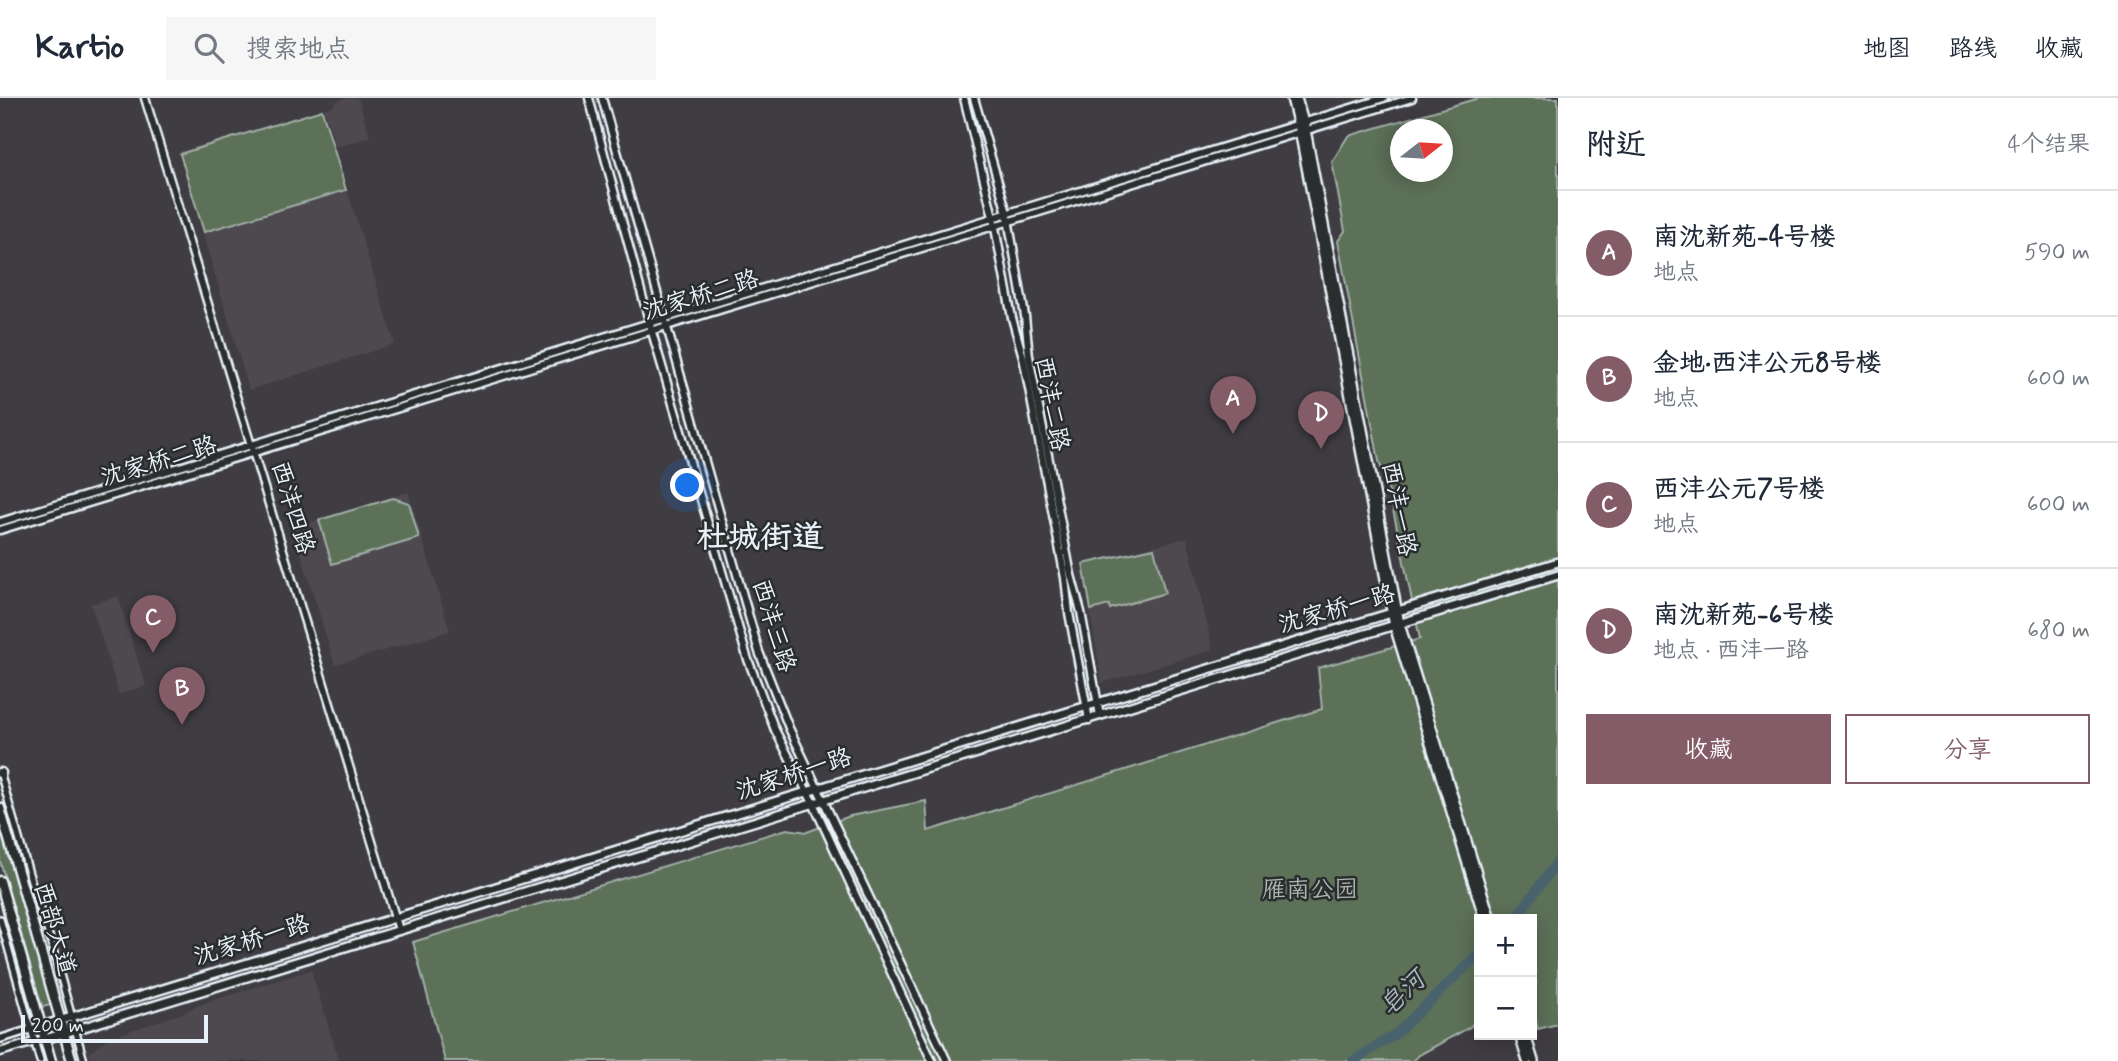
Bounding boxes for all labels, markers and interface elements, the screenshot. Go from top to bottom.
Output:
search box [166,17,656,80]
text: Kartio [35,26,124,70]
icon: search [190,29,228,67]
text: 搜索地点 [246,33,350,67]
text: 地图 [1863,34,1911,65]
text: 路线 [1949,34,1997,65]
text: 收藏 [2035,34,2083,65]
north arrow [1390,119,1453,182]
text: 附近 [1586,126,1646,165]
text: 4个结果 [2008,130,2090,160]
text: 南沈新苑-4号楼 [1653,221,1836,255]
text: A [1601,238,1617,268]
text: 590 m [2024,238,2090,268]
text: 地点 [1653,258,1699,288]
street label: 沈家桥二路 [639,264,763,328]
text: 金地·西沣公元8号楼 [1653,347,1882,381]
street label: 西沣二路 [1027,354,1075,454]
text: B [1602,364,1616,394]
text: 600 m [2027,364,2090,394]
pin: A [1210,376,1256,434]
text: 地点 [1653,384,1699,414]
pin: D [1298,391,1344,449]
street label: 沈家桥二路 [97,430,221,494]
street label: 西沣四路 [263,458,321,558]
street label: 西沣一路 [1374,459,1422,559]
your location [670,468,704,502]
text: 西沣公元7号楼 [1653,473,1825,507]
text: C [1601,490,1617,520]
text: 600 m [2027,490,2090,520]
text: 地点 [1653,510,1699,540]
district label: 杜城街道 [696,517,824,559]
street label: 西沣三路 [744,576,802,676]
street label: 沈家桥一路 [1275,579,1399,641]
pin: C [130,595,176,653]
text: 南沈新苑-6号楼 [1653,599,1834,633]
text: D [1601,616,1617,646]
text: 680 m [2027,616,2090,646]
text: 地点 · 西沣一路 [1653,636,1809,666]
pin: B [159,667,205,725]
button: 收藏 [1586,714,1831,784]
button: 分享 [1845,714,2090,784]
street label: 沈家桥一路 [732,742,856,808]
park label: 雁南公园 [1262,875,1358,906]
street label: 西部大道 [26,879,82,979]
street label: 沈家桥一路 [190,909,314,973]
map controls [1474,914,1537,1040]
button: + [1474,914,1537,977]
water label: 皂河 [1372,961,1437,1024]
button: − [1474,977,1537,1040]
scale bar [21,1012,208,1044]
text: 200 m [32,1014,84,1039]

